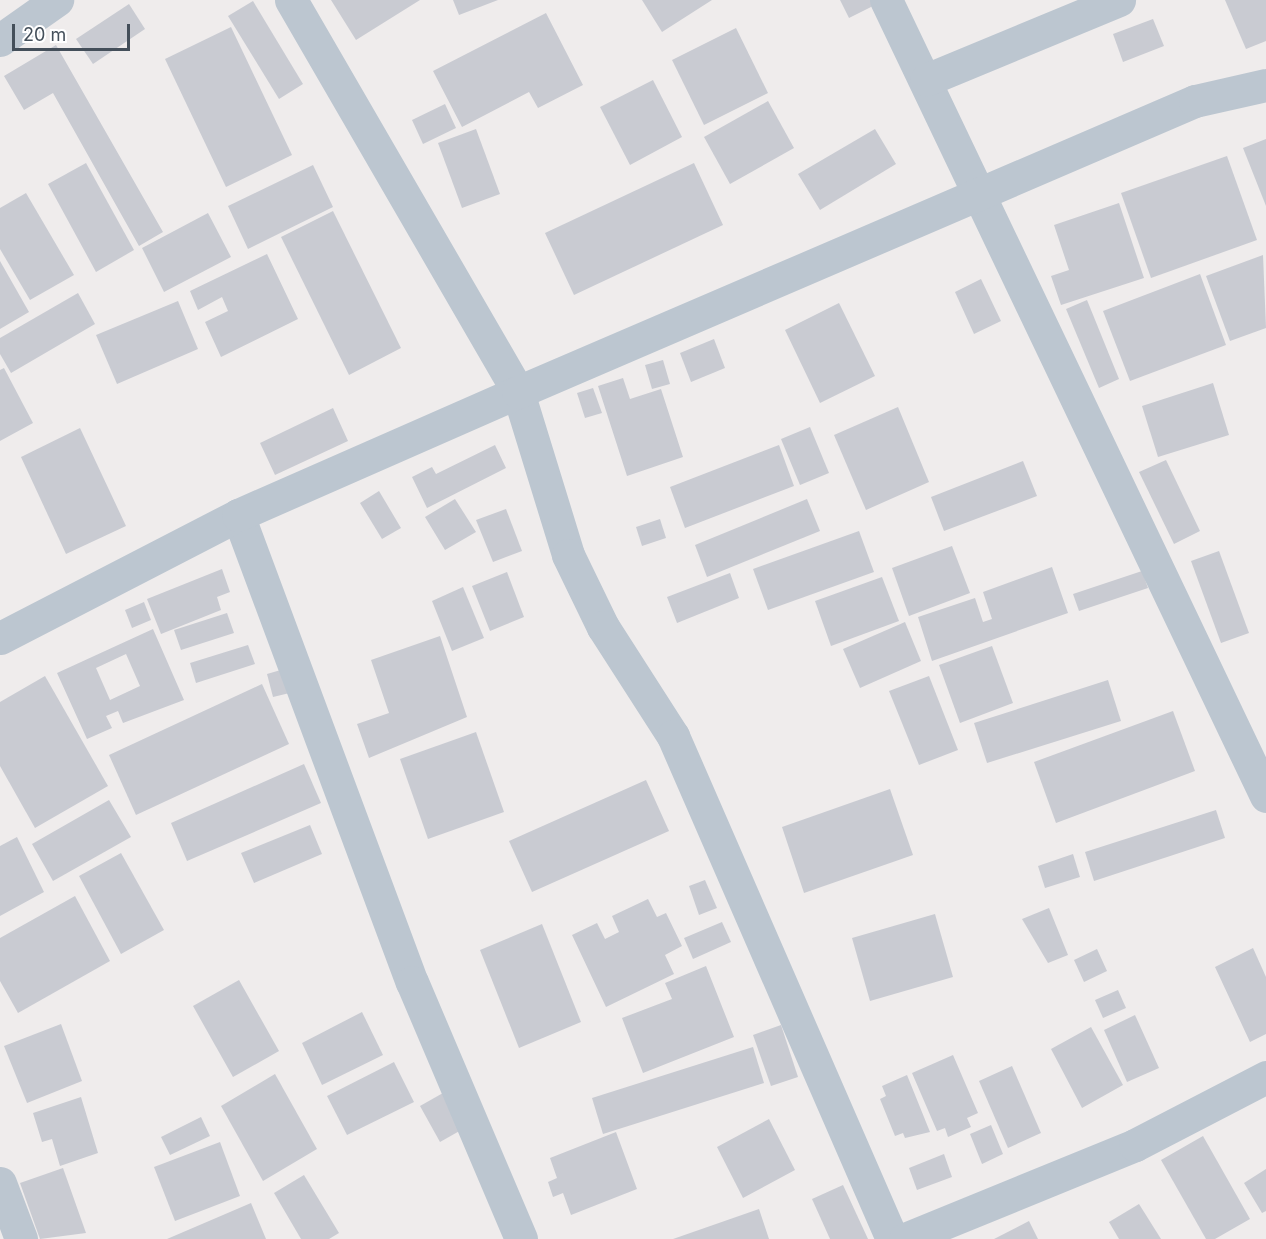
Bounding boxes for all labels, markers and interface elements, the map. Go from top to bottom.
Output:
scale bar [15,12,134,50]
text: 20 m [23,24,66,45]

